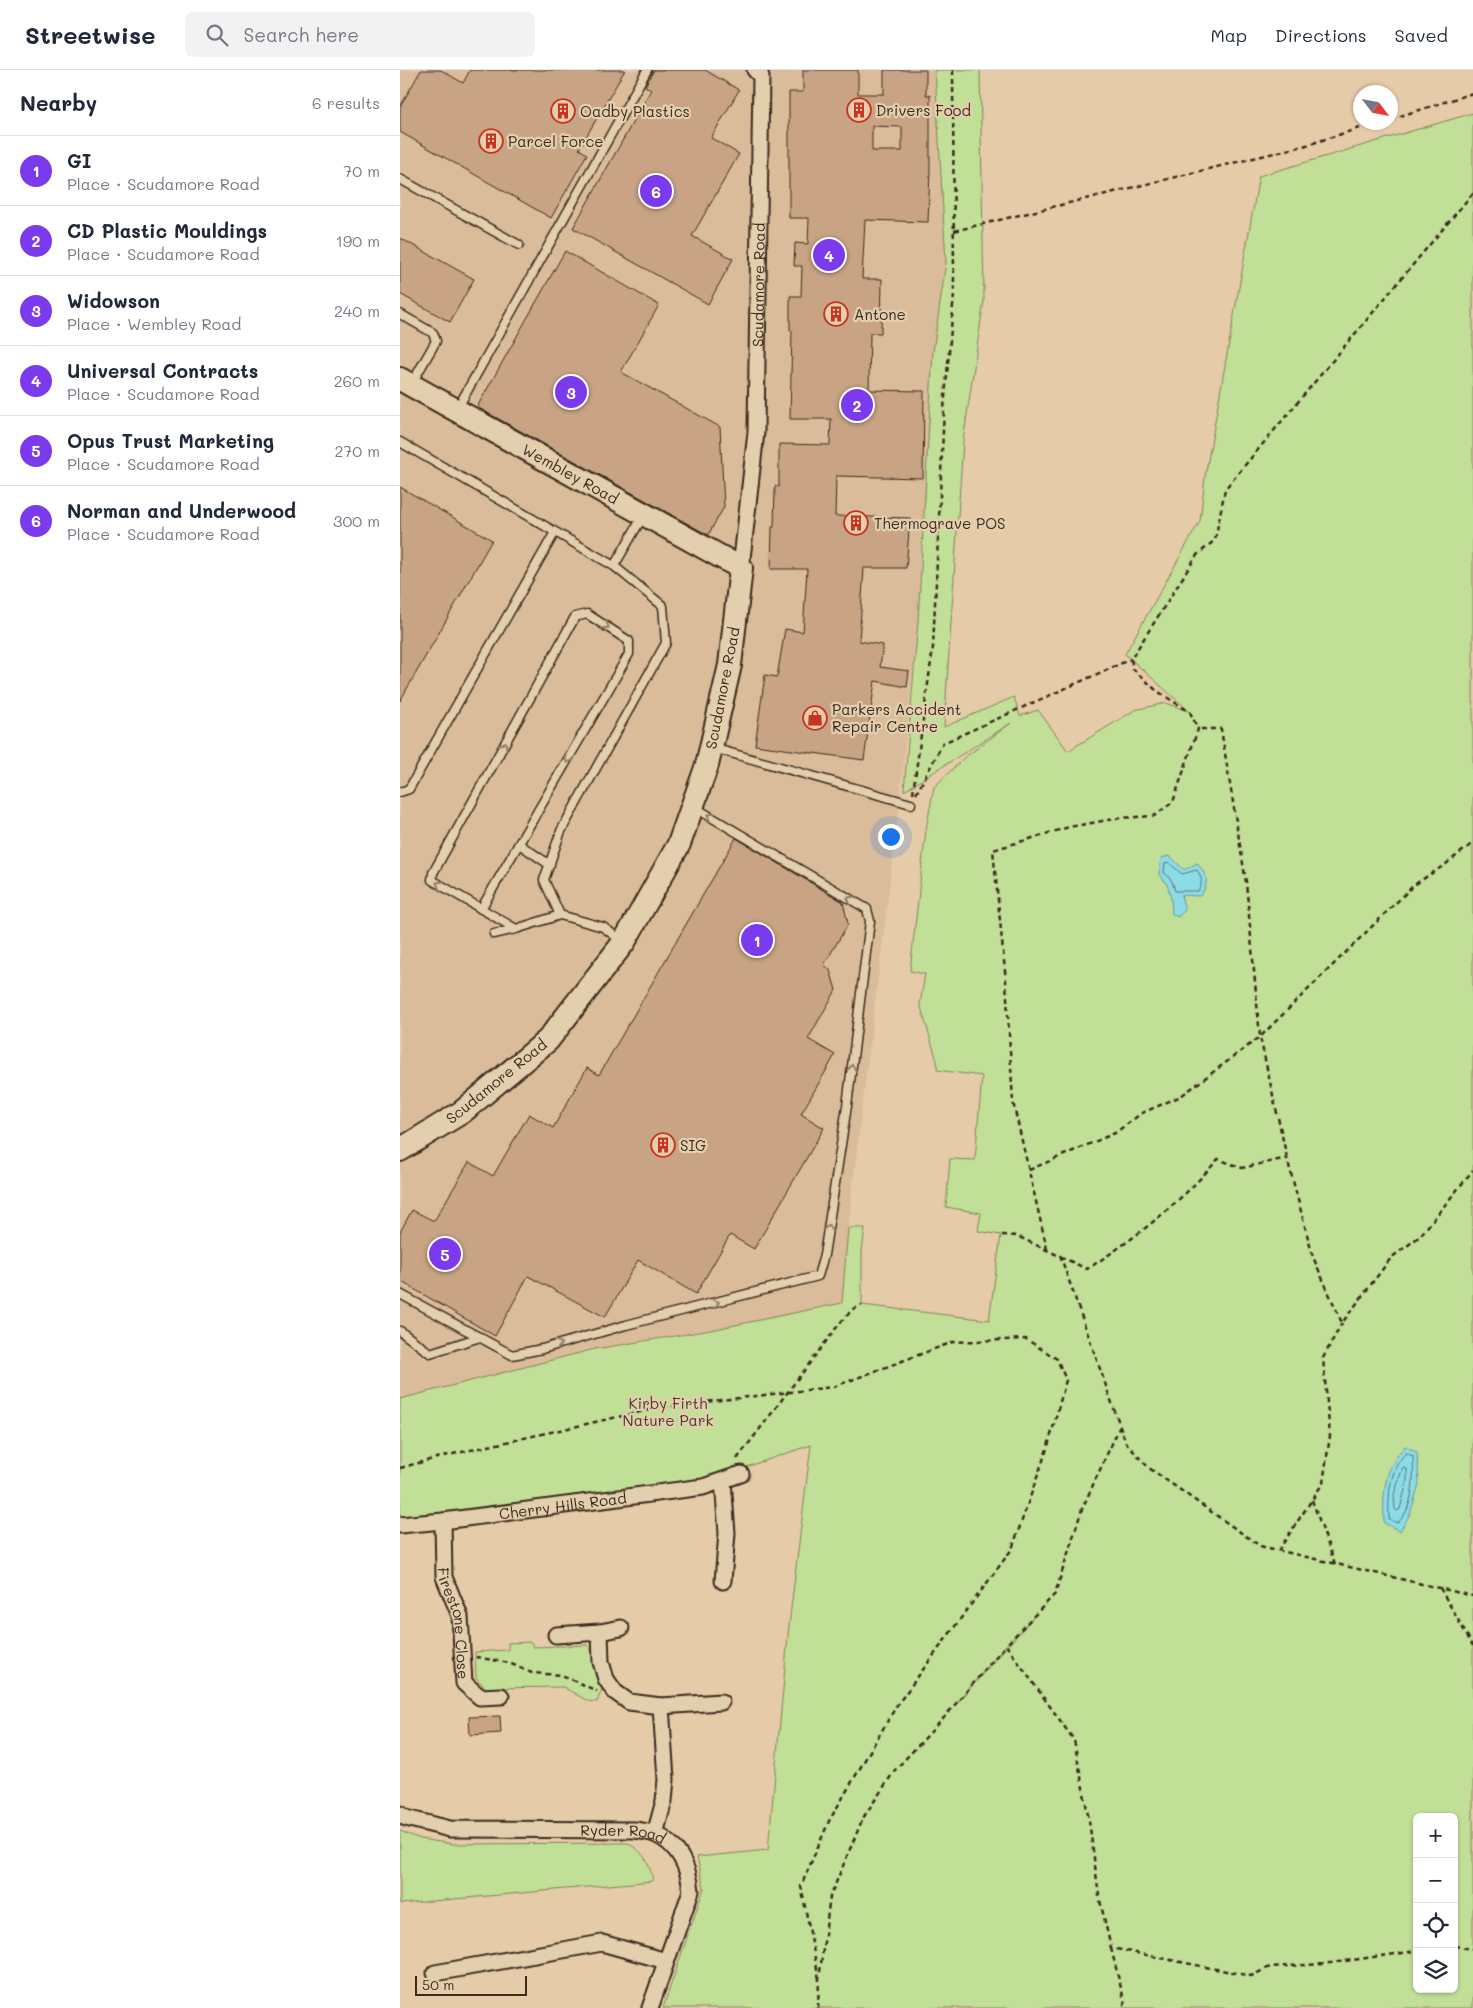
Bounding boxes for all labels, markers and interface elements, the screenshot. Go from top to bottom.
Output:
search box [185,12,535,57]
text: Streetwise [25,19,155,50]
icon: search [203,21,231,49]
text: Search here [243,22,359,47]
text: Map [1210,23,1247,47]
text: Directions [1275,23,1367,47]
text: Saved [1395,23,1448,47]
north arrow [1353,85,1398,130]
text: Nearby [20,89,97,116]
text: 6 results [312,92,380,113]
building icon: Drivers Food [846,97,872,123]
building icon: Oadby Plastics [550,98,576,124]
place label: Drivers Food [876,100,971,120]
place label: Oadby Plastics [580,101,690,121]
building icon: Parcel Force [478,128,504,154]
place label: Parcel Force [508,131,604,151]
text: GI [67,148,91,173]
text: 1 [32,160,40,181]
text: 70 m [343,160,380,181]
pin: 6 [640,172,672,210]
text: Place · Scudamore Road [67,173,260,194]
text: CD Plastic Mouldings [67,218,267,243]
street label: Scudamore Road [747,223,769,347]
text: 2 [32,230,40,251]
text: 190 m [336,230,380,251]
pin: 4 [813,236,845,274]
text: Place · Scudamore Road [67,243,260,264]
text: Widowson [67,288,160,313]
text: 3 [31,300,41,321]
text: 240 m [334,300,380,321]
building icon: Antone [823,301,849,327]
place label: Antone [854,304,906,324]
text: Place · Wembley Road [67,313,241,334]
text: Universal Contracts [67,358,258,383]
text: 4 [31,370,41,391]
text: 260 m [334,370,380,391]
pin: 3 [555,373,587,411]
text: Place · Scudamore Road [67,383,260,404]
pin: 2 [841,386,873,424]
text: Opus Trust Marketing [67,428,274,453]
street label: Wembley Road [519,439,622,508]
text: 5 [31,440,41,461]
text: 270 m [334,440,380,461]
text: Place · Scudamore Road [67,453,260,474]
text: Norman and Underwood [67,498,296,523]
text: 6 [31,510,41,531]
text: 300 m [333,510,380,531]
building icon: Thermograve POS [843,510,869,536]
place label: Thermograve POS [874,513,1006,533]
text: Place · Scudamore Road [67,523,260,544]
one-way arrow [600,620,609,630]
street label: Scudamore Road [700,625,744,751]
place label: Parkers Accident Repair Centre [832,699,961,736]
shop icon: Parkers Accident Repair Centre [802,705,828,731]
one-way arrow [498,741,508,750]
one-way arrow [565,754,575,763]
one-way arrow [707,813,716,823]
your location [878,824,904,850]
one-way arrow [436,880,445,890]
one-way arrow [847,895,856,905]
pin: 1 [741,921,773,959]
street label: Scudamore Road [441,1034,551,1128]
one-way arrow [846,1063,857,1071]
building icon: SIG [650,1132,676,1158]
place label: SIG [680,1135,706,1155]
one-way arrow [822,1224,833,1232]
pin: 5 [429,1235,461,1273]
one-way arrow [712,1298,721,1309]
one-way arrow [555,1339,563,1349]
park label: Kirby Firth Nature Park [623,1393,713,1430]
street label: Cherry Hills Road [498,1487,628,1524]
street label: Firestone Close [434,1567,474,1680]
map controls [1413,1813,1458,1993]
button: + [1413,1813,1458,1858]
street label: Ryder Road [580,1820,670,1848]
button: − [1413,1858,1458,1903]
button: locate [1413,1903,1458,1948]
button: layers [1413,1948,1458,1993]
scale bar [415,1973,528,1996]
text: 50 m [422,1975,454,1994]

